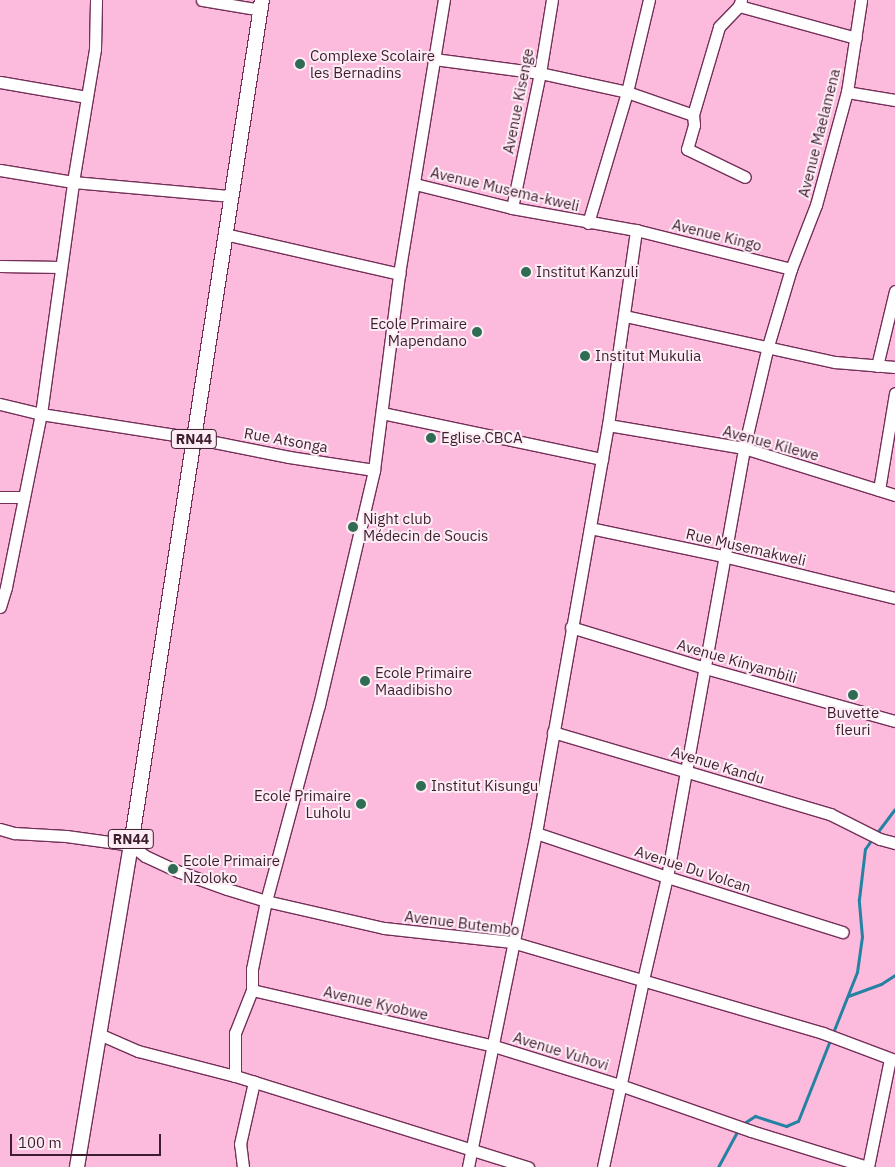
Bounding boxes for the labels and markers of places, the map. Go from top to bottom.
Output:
place label: Complexe Scolaire les Bernadins [310,46,435,81]
marker: Complexe Scolaire les Bernadins [294,58,306,70]
place label: Institut Kanzuli [536,263,638,281]
marker: Institut Kanzuli [520,266,532,278]
place label: Ecole Primaire Mapendano [370,314,467,349]
marker: Ecole Primaire Mapendano [471,326,483,338]
place label: Institut Mukulia [595,347,701,365]
marker: Institut Mukulia [579,350,591,362]
place label: Eglise CBCA [441,429,523,447]
marker: Eglise CBCA [425,432,437,444]
place label: Night club Médecin de Soucis [363,509,488,544]
marker: Night club Médecin de Soucis [347,521,359,533]
place label: Ecole Primaire Maadibisho [375,663,472,698]
marker: Ecole Primaire Maadibisho [359,675,371,687]
marker: Buvette fleuri [847,689,859,701]
place label: Buvette fleuri [827,703,879,738]
place label: Institut Kisungu [431,777,538,795]
marker: Institut Kisungu [415,780,427,792]
place label: Ecole Primaire Luholu [254,786,351,821]
marker: Ecole Primaire Luholu [355,798,367,810]
place label: Ecole Primaire Nzoloko [183,851,280,886]
marker: Ecole Primaire Nzoloko [167,863,179,875]

